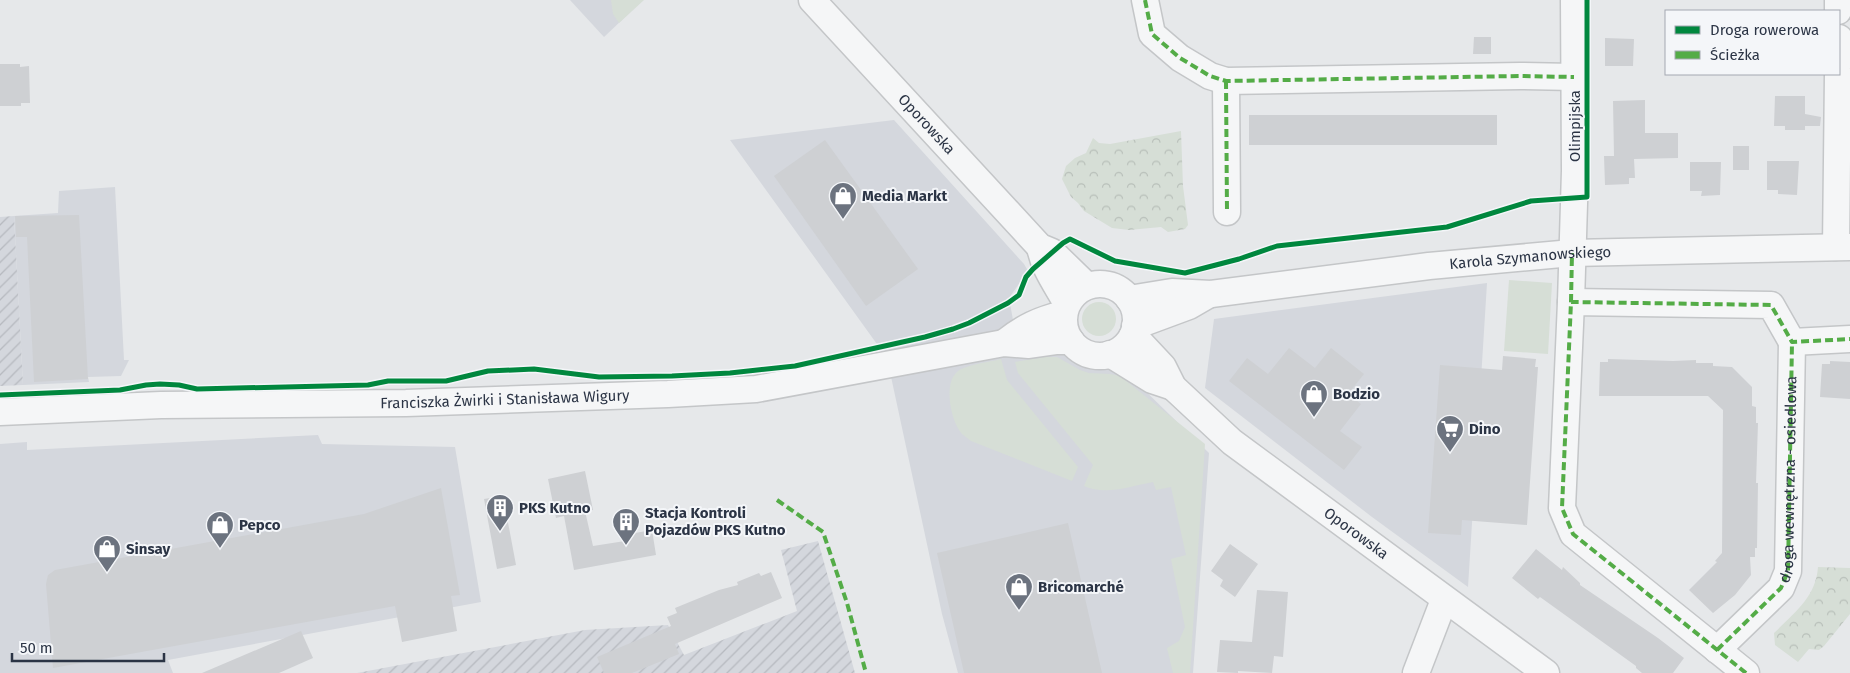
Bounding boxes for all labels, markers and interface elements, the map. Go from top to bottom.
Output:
legend [1665,10,1840,75]
text: Droga rowerowa [1710,21,1819,39]
text: Ścieżka [1710,46,1760,64]
street label: Oporowska [894,90,959,158]
street label: Olimpijska [1566,90,1584,162]
shop icon: Media Markt [828,181,858,220]
place label: Media Markt [862,187,947,205]
street label: Karola Szymanowskiego [1449,243,1611,273]
street label: droga wewnętrzna - osiedlowa [1775,376,1800,586]
shop icon: Bodzio [1299,379,1329,418]
place label: Bodzio [1333,385,1380,403]
street label: Franciszka Żwirki i Stanisława Wigury [380,386,630,412]
supermarket icon: Dino [1435,414,1465,453]
place label: Dino [1469,420,1501,438]
building icon: PKS Kutno [485,493,515,532]
place label: PKS Kutno [519,499,591,517]
place label: Stacja Kontroli Pojazdów PKS Kutno [645,504,786,539]
street label: Oporowska [1320,504,1392,563]
building icon: Stacja Kontroli Pojazdów PKS Kutno [611,507,641,546]
shop icon: Pepco [205,510,235,549]
place label: Pepco [239,516,281,534]
shop icon: Sinsay [92,534,122,573]
place label: Sinsay [126,540,171,558]
shop icon: Bricomarché [1004,572,1034,611]
place label: Bricomarché [1038,578,1124,596]
scale bar [12,630,165,662]
text: 50 m [20,639,53,657]

